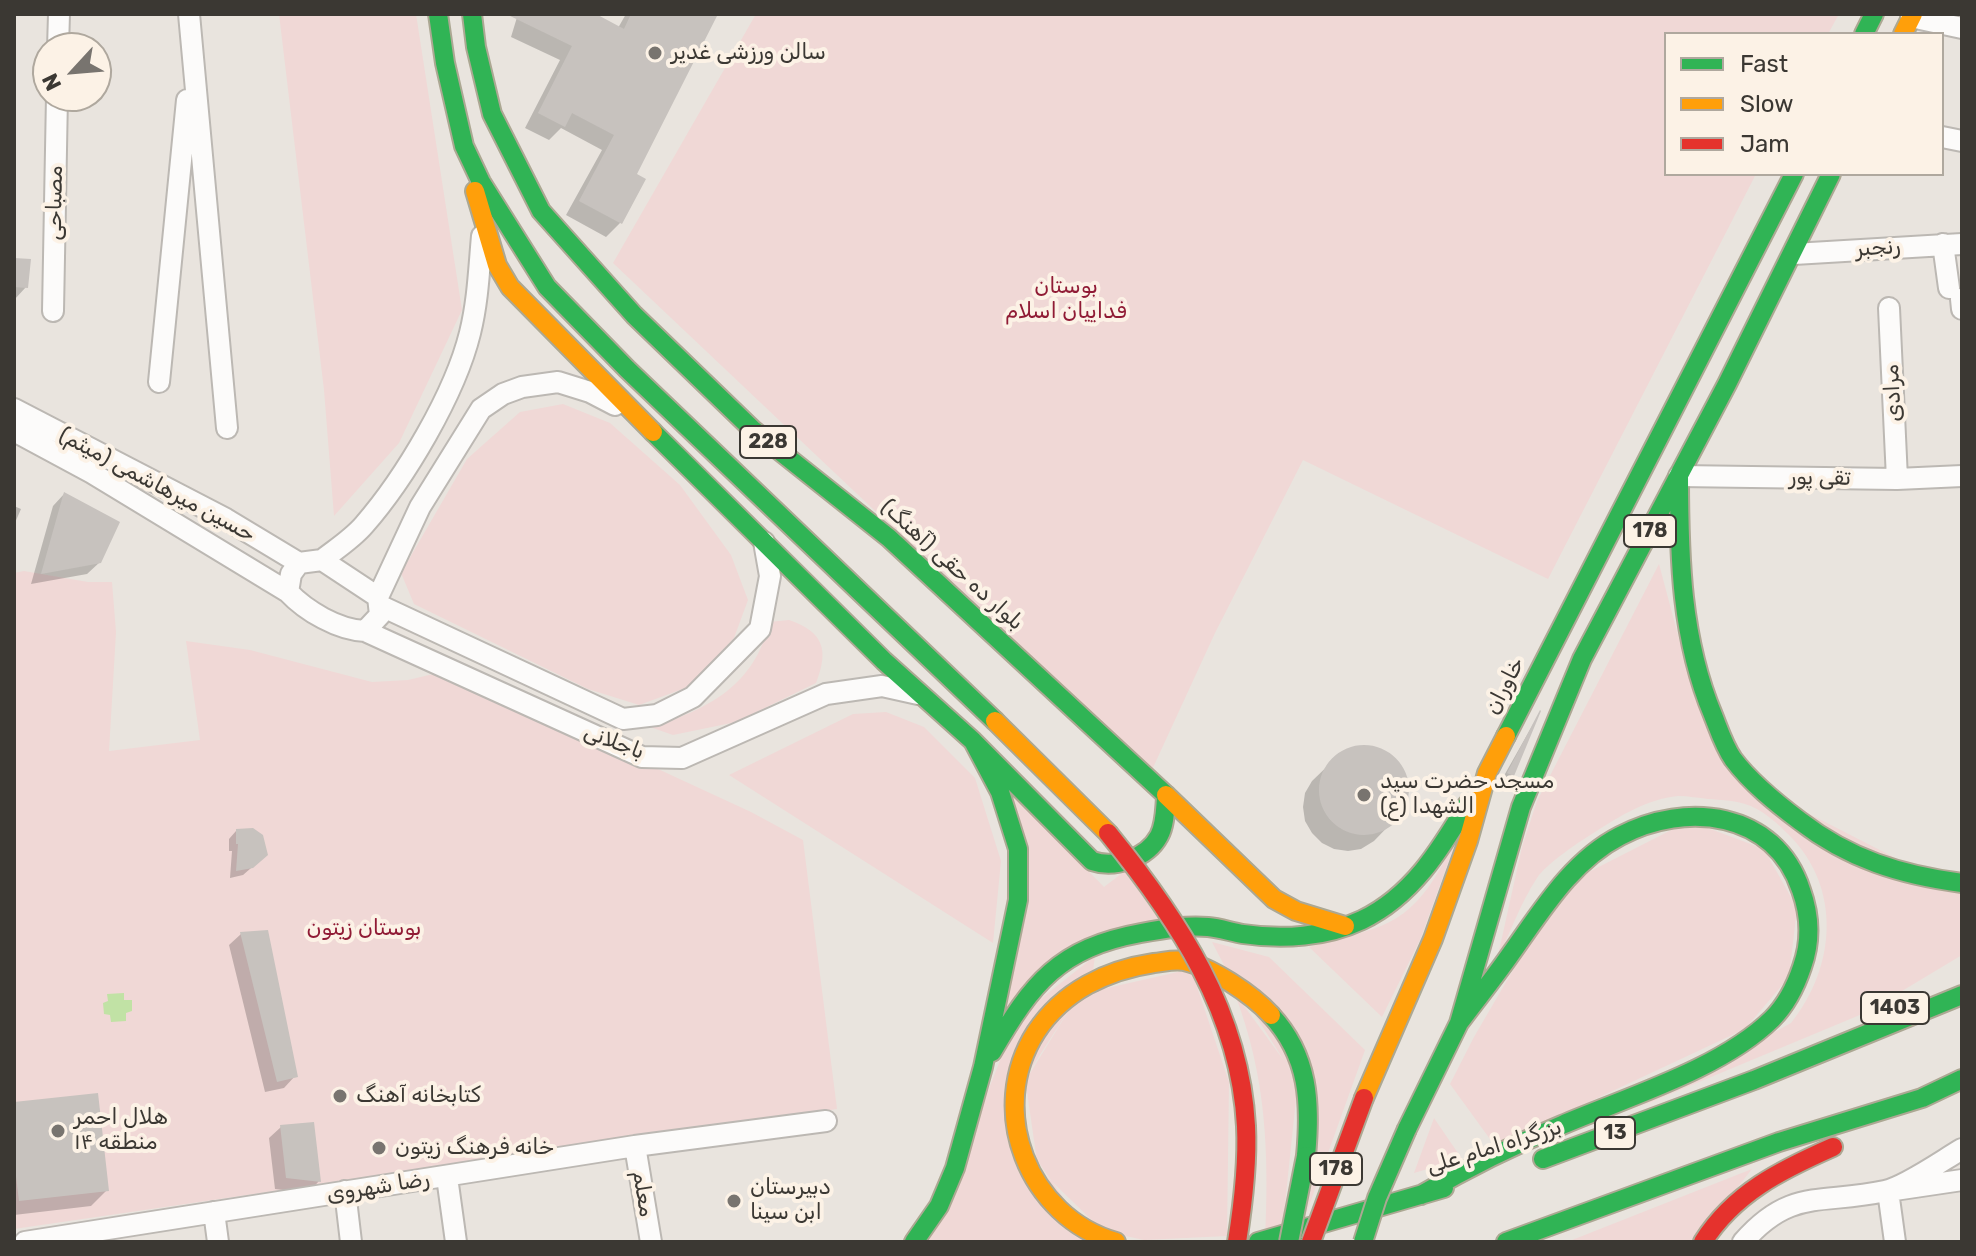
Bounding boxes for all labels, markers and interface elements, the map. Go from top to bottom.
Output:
north arrow [32,32,112,112]
legend [1664,32,1944,176]
place label: سالن ورزشی غدیر [671,40,826,66]
marker: سالن ورزشی غدیر [646,44,664,62]
text: Fast [1740,50,1788,78]
text: N [36,69,67,95]
text: Slow [1740,90,1793,118]
text: Jam [1740,130,1790,158]
street label: مصباحی [41,165,69,241]
street label: رنجبر [1855,233,1901,263]
park label: بوستان فداییان اسلام [1005,274,1127,326]
street label: مرادی [1878,364,1908,422]
street label: حسین میرهاشمی (میثم) [54,422,260,548]
road number: 228 [740,426,796,458]
street label: تقی پور [1789,464,1851,492]
street label: بلوار ده حقی (آهنگ) [875,494,1029,636]
road number: 178 [1624,515,1676,547]
street label: خاوران [1479,653,1531,719]
street label: باجلانی [580,718,648,766]
place label: مسجد حضرت سید الشهدا (ع) [1380,769,1554,820]
marker: مسجد حضرت سید الشهدا (ع) [1355,786,1373,804]
park label: بوستان زیتون [306,916,422,942]
road number: 1403 [1861,992,1929,1024]
place label: کتابخانه آهنگ [356,1083,481,1109]
marker: کتابخانه آهنگ [331,1087,349,1105]
place label: هلال احمر منطقه ۱۴ [74,1105,168,1156]
street label: بزرگراه امام علی [1423,1114,1565,1180]
road number: 13 [1595,1117,1635,1149]
marker: هلال احمر منطقه ۱۴ [49,1122,67,1140]
place label: خانه فرهنگ زيتون [395,1135,554,1161]
marker: خانه فرهنگ زيتون [370,1139,388,1157]
road number: 178 [1310,1153,1362,1185]
street label: رضا شهروی [325,1166,431,1208]
street label: معلم [626,1169,660,1219]
place label: دبیرستان ابن سینا [750,1175,831,1226]
marker: دبیرستان ابن سینا [725,1192,743,1210]

